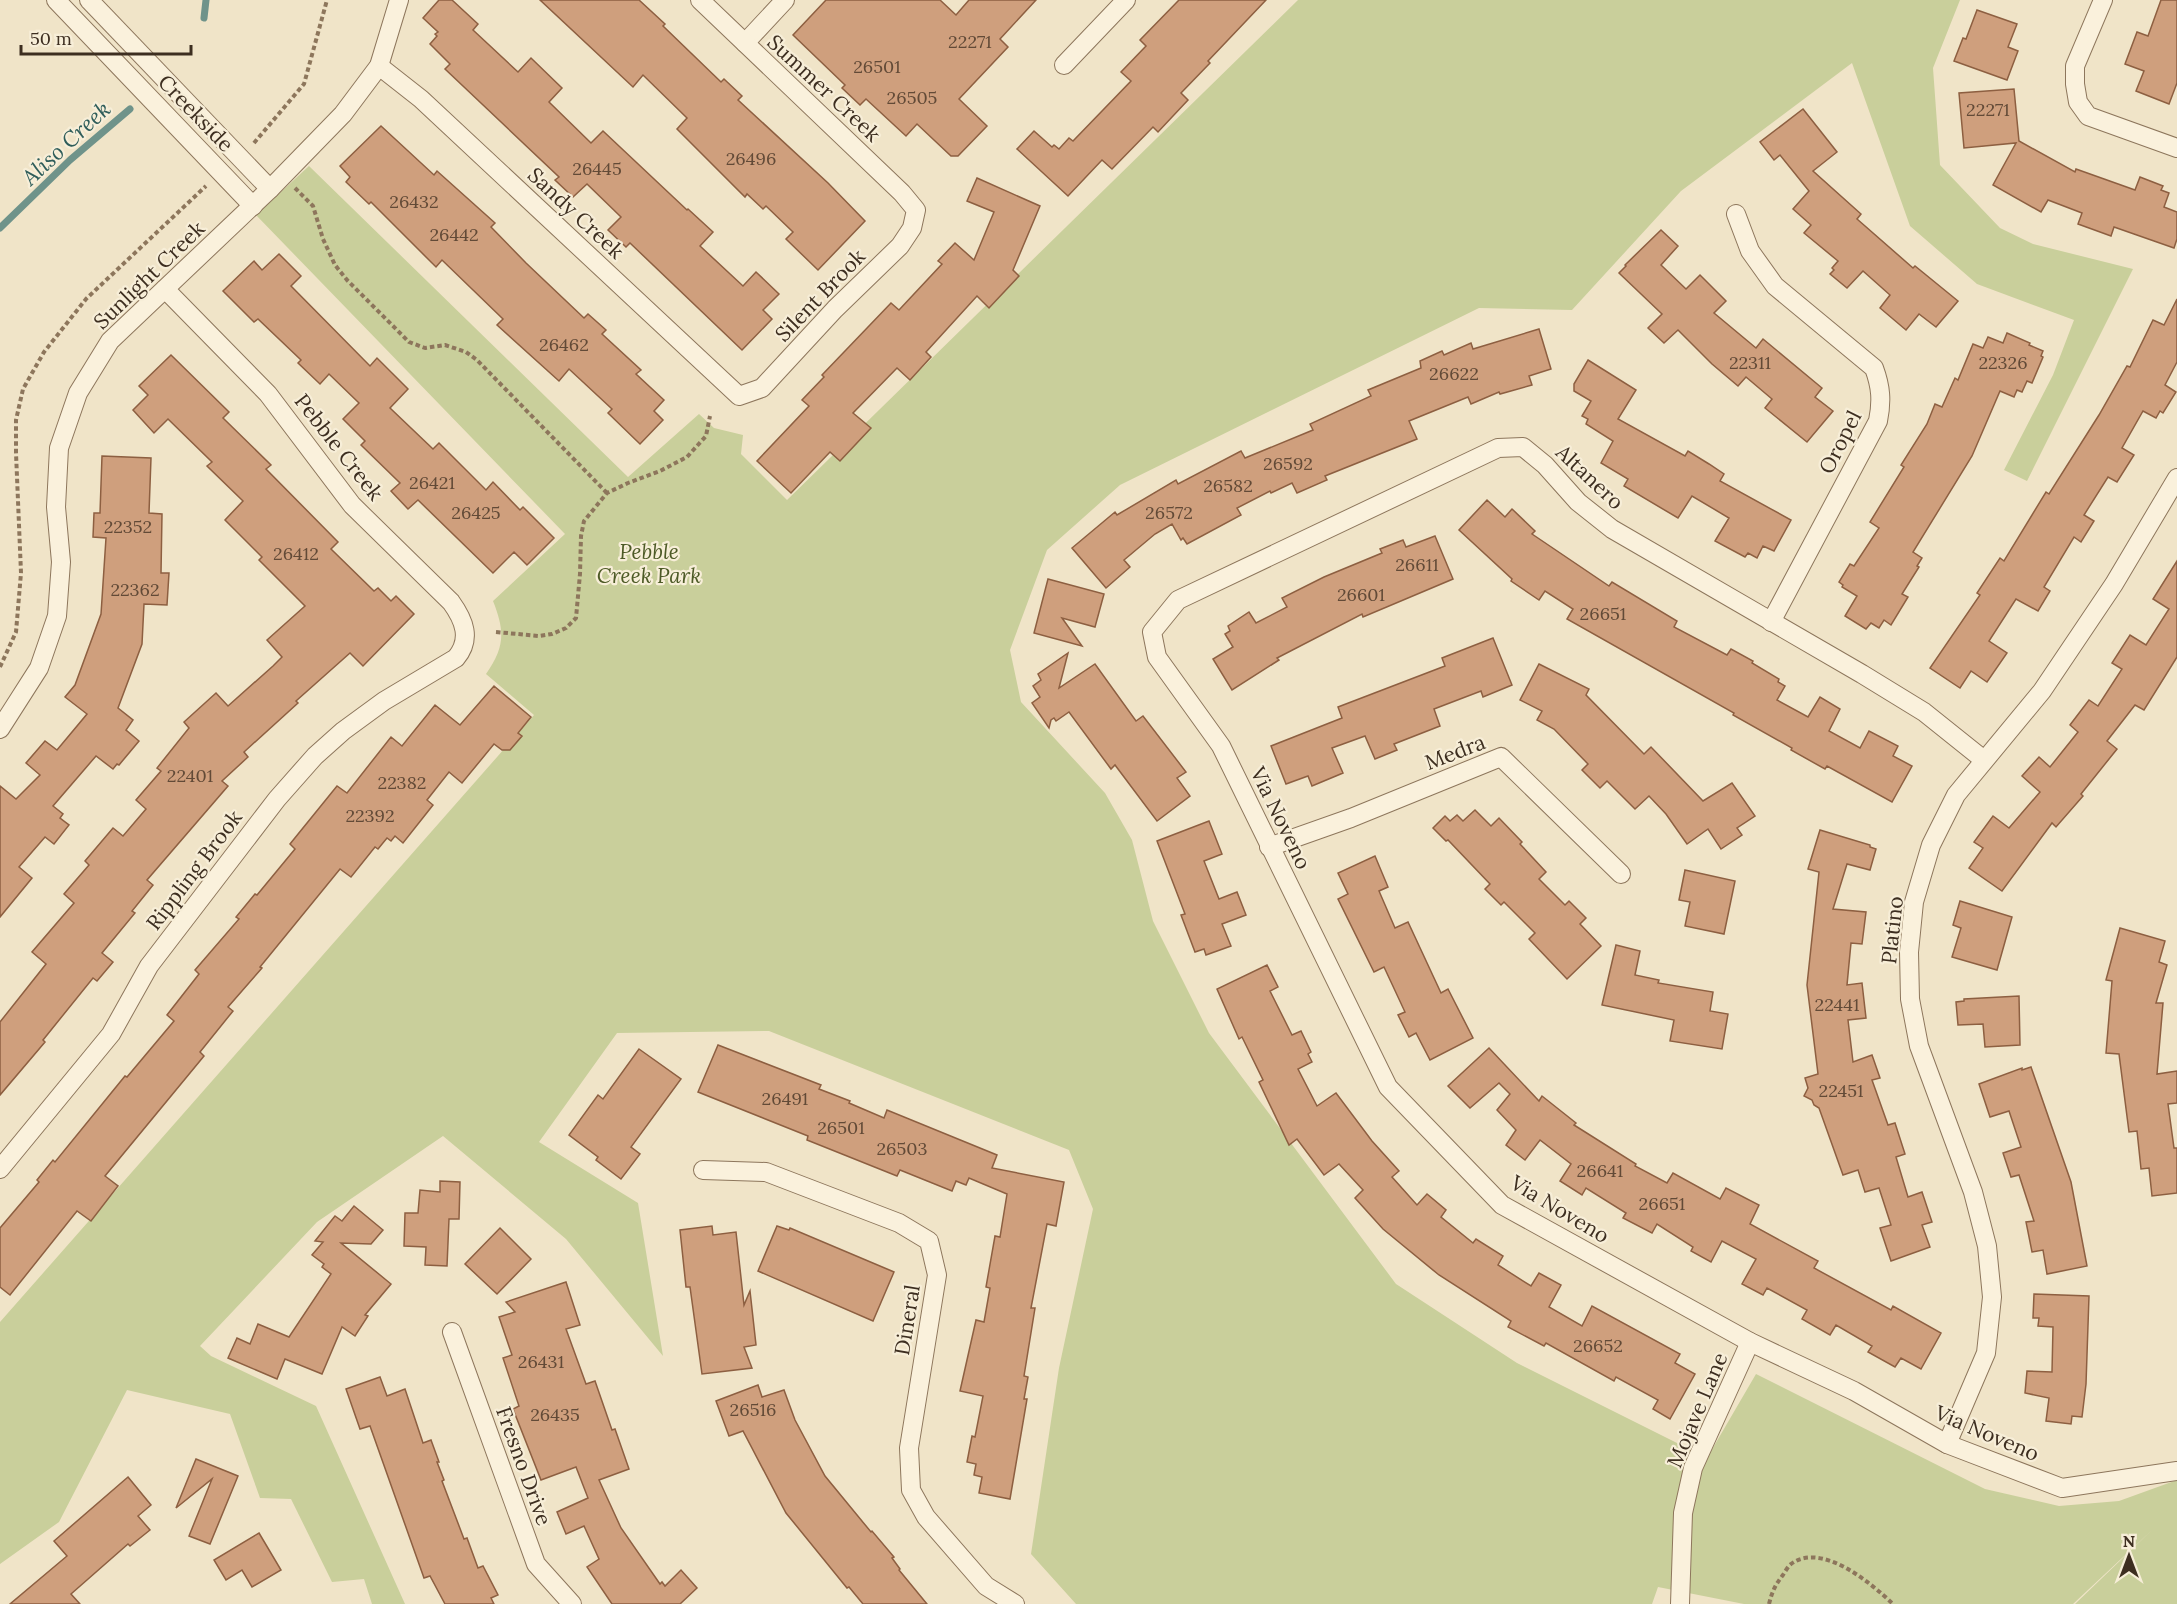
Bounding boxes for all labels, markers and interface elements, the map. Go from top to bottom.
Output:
scale bar [21,18,190,56]
text: 50 m [30,27,72,50]
street label: Summer Creek [762,29,887,148]
house number: 22271 [948,30,992,53]
house number: 26501 [853,55,901,78]
street label: Creekside [153,69,239,157]
house number: 26505 [887,86,937,109]
water label: Aliso Creek [15,95,116,192]
house number: 22271 [1966,98,2010,121]
house number: 26496 [726,147,776,170]
house number: 26445 [572,157,622,180]
street label: Sandy Creek [522,161,630,265]
house number: 26432 [389,190,439,213]
street label: Sunlight Creek [88,215,211,335]
house number: 26442 [429,223,479,246]
street label: Silent Brook [769,242,871,347]
house number: 26462 [539,333,589,356]
house number: 22311 [1729,351,1771,374]
house number: 22326 [1978,351,2028,374]
house number: 26622 [1429,362,1479,385]
street label: Pebble Creek [289,388,390,507]
street label: Oropel [1813,406,1867,478]
street label: Altanero [1550,438,1630,515]
house number: 26592 [1263,452,1313,475]
house number: 26421 [409,471,455,494]
house number: 26582 [1203,474,1253,497]
house number: 26425 [451,501,501,524]
house number: 26572 [1145,501,1193,524]
house number: 22352 [104,515,152,538]
park label: Pebble Creek Park [597,538,701,589]
house number: 26412 [273,542,319,565]
house number: 26611 [1395,553,1439,576]
house number: 22362 [110,578,160,601]
house number: 26601 [1337,583,1385,606]
house number: 26651 [1580,602,1626,625]
street label: Medra [1421,728,1489,776]
street label: Via Noveno [1244,762,1317,874]
house number: 22401 [167,764,213,787]
house number: 22382 [378,771,426,794]
street label: Rippling Brook [140,804,248,935]
house number: 22392 [345,804,395,827]
street label: Platino [1875,895,1909,965]
house number: 22441 [1815,993,1860,1016]
house number: 22451 [1818,1079,1864,1102]
house number: 26491 [762,1087,808,1110]
house number: 26501 [817,1116,865,1139]
house number: 26503 [876,1137,928,1160]
house number: 26641 [1577,1159,1623,1182]
street label: Via Noveno [1505,1168,1614,1249]
house number: 26651 [1639,1192,1685,1215]
street label: Dineral [888,1283,926,1357]
house number: 26652 [1573,1334,1623,1357]
street label: Mojave Lane [1661,1348,1733,1472]
house number: 26431 [518,1350,564,1373]
house number: 26516 [730,1398,776,1421]
street label: Via Noveno [1930,1399,2043,1467]
street label: Fresno Drive [490,1403,558,1529]
house number: 26435 [530,1403,580,1426]
north arrow [2099,1526,2159,1586]
text: N [2123,1531,2135,1551]

